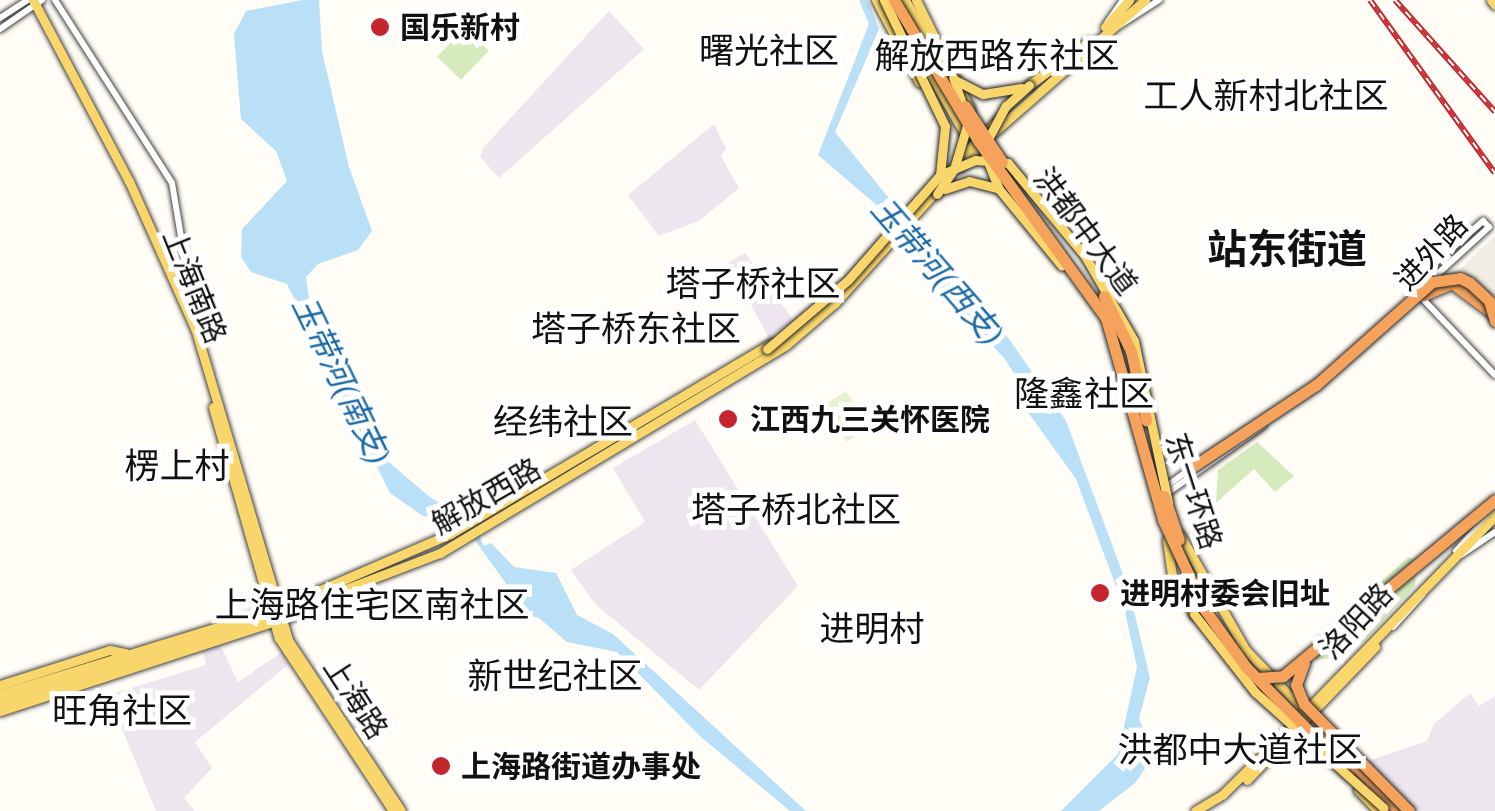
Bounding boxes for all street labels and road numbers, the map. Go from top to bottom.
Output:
street label: 洪都中大道 [1026,160,1146,302]
street label: 进外路 [1387,207,1475,297]
street label: 上海南路 [156,224,234,348]
street label: 东一环路 [1158,428,1230,554]
street label: 解放西路 [425,450,547,542]
street label: 洛阳路 [1312,576,1400,666]
street label: 上海路 [316,650,396,746]

